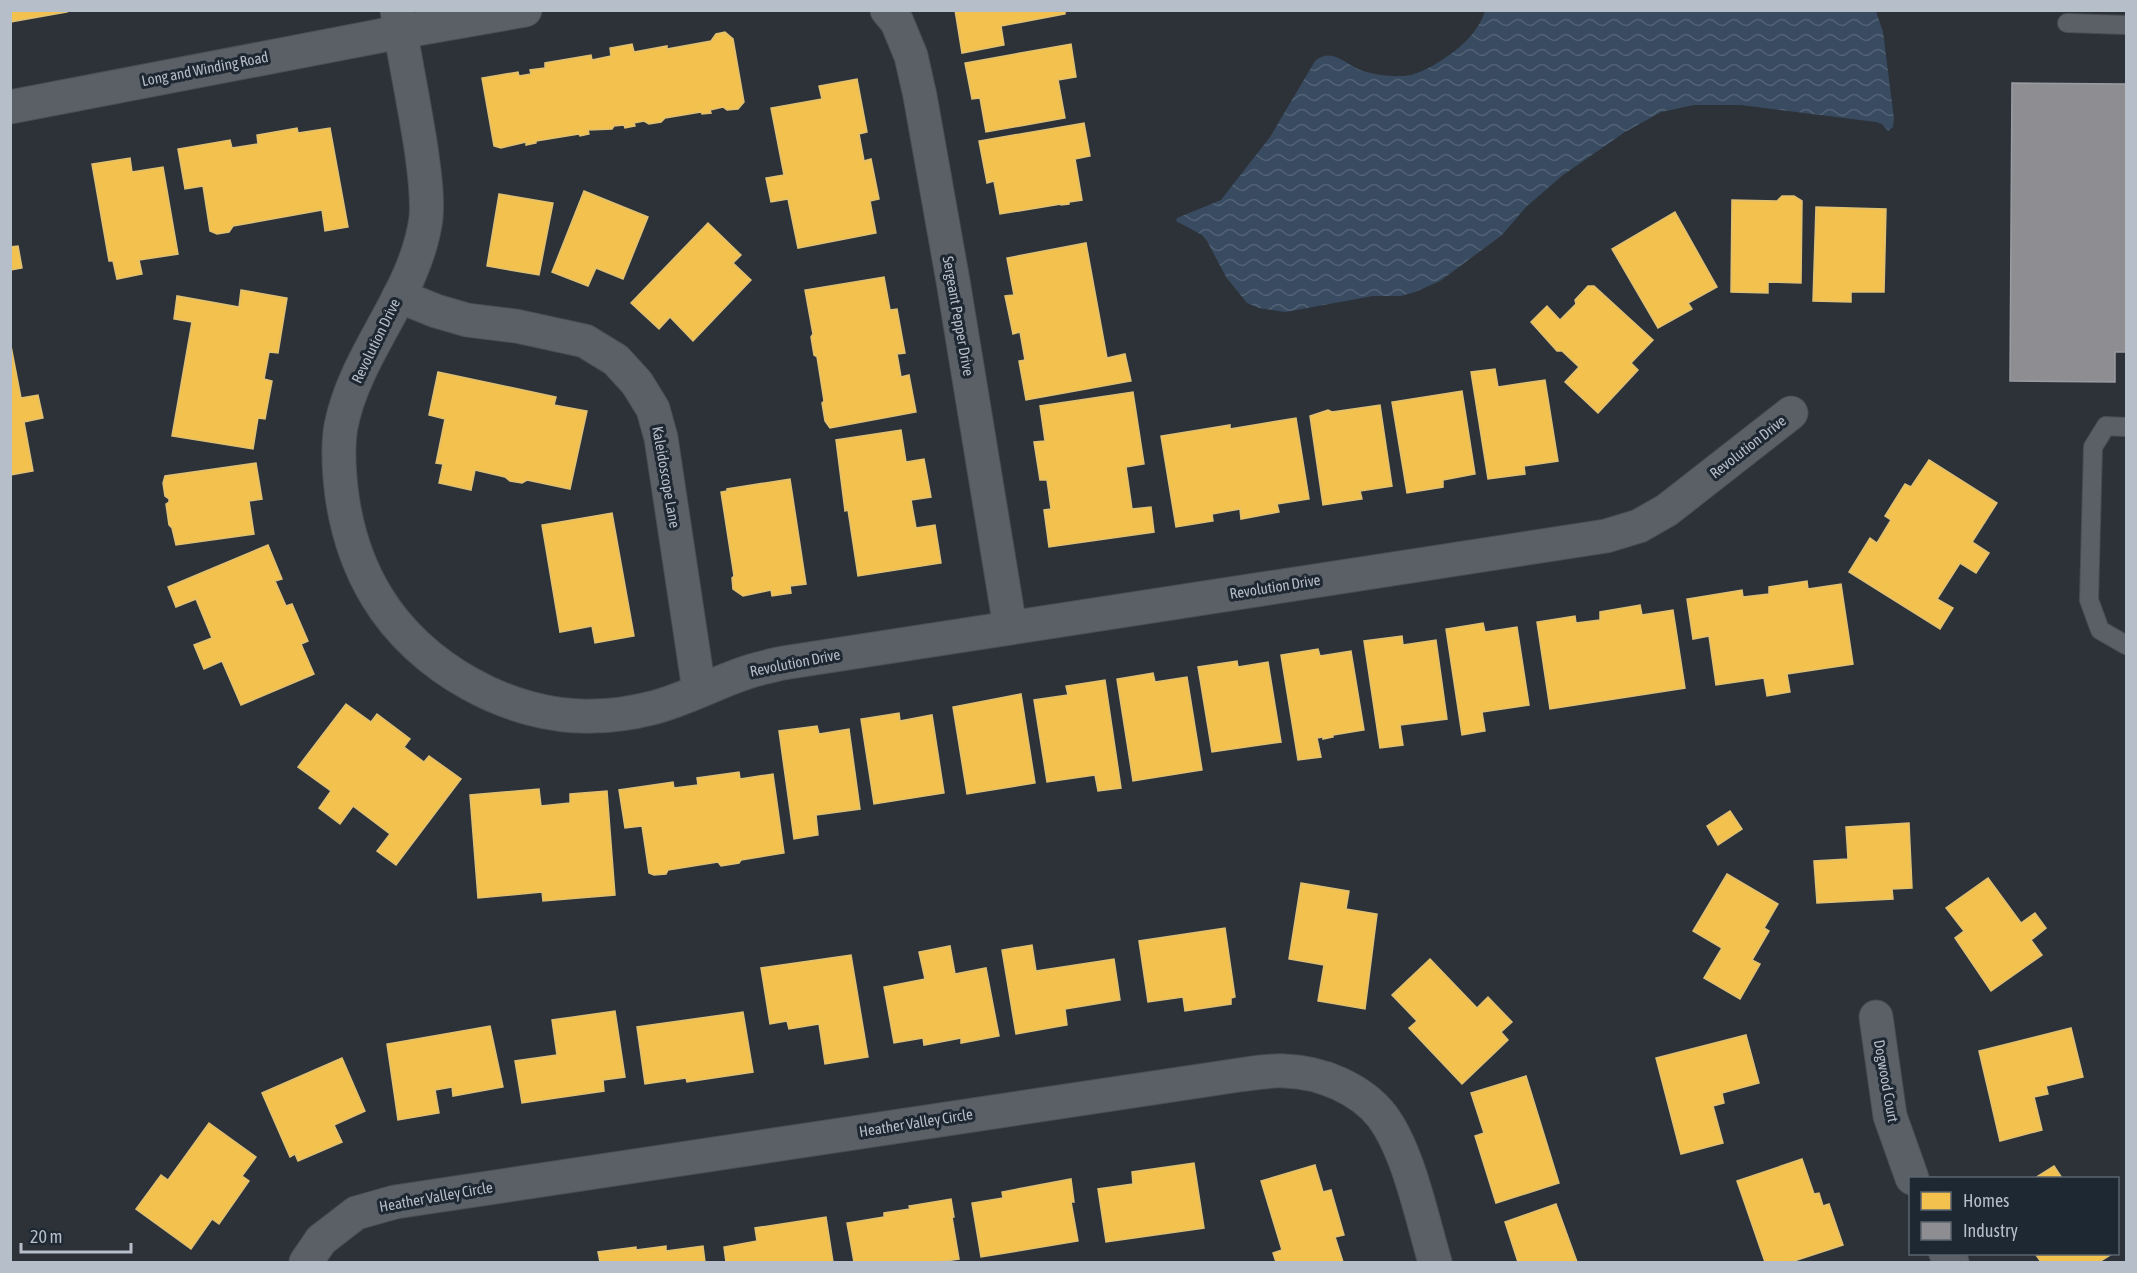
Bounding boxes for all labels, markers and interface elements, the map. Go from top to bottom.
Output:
street label: Long and Winding Road [140,48,270,89]
street label: Sergeant Pepper Drive [940,255,977,377]
street label: Revolution Drive [348,296,403,386]
street label: Revolution Drive [1706,412,1789,482]
street label: Kaleidoscope Lane [649,425,684,529]
street label: Revolution Drive [1228,571,1322,602]
street label: Revolution Drive [748,645,842,680]
street label: Dogwood Court [1871,1038,1902,1124]
street label: Heather Valley Circle [858,1105,974,1140]
legend [1909,1177,2119,1255]
street label: Heather Valley Circle [378,1178,494,1215]
text: Homes [1963,1190,2009,1211]
scale bar [21,1216,130,1254]
text: Industry [1963,1220,2018,1241]
text: 20 m [30,1226,62,1247]

